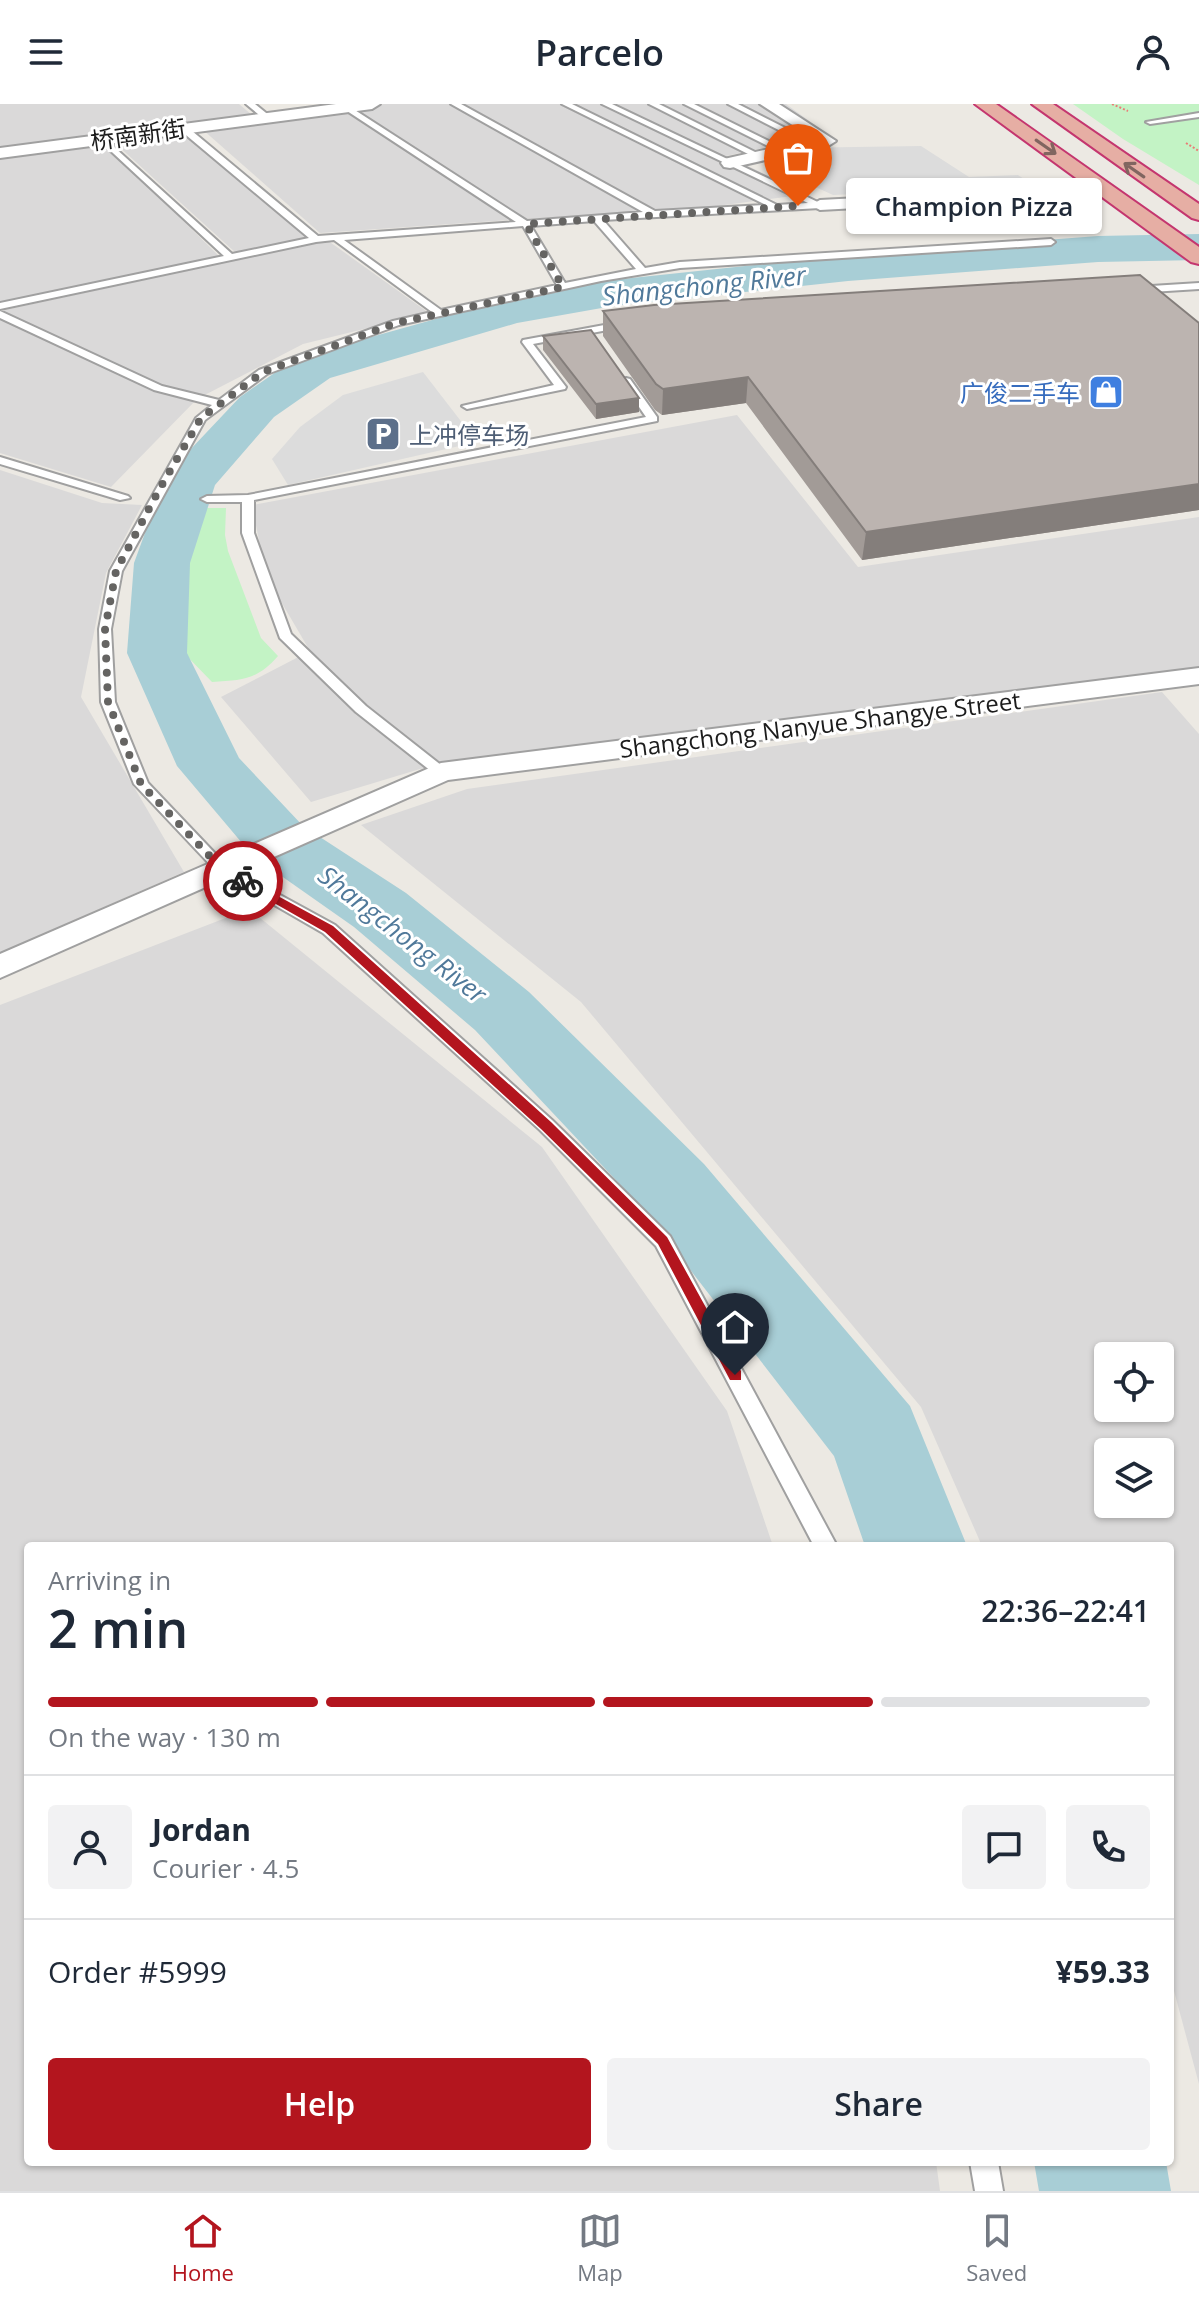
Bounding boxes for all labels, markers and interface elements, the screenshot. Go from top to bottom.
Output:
text: Parcelo [535,28,664,77]
icon: menu [24,30,68,74]
icon: person [1131,30,1175,74]
street label: 桥南新街 [88,111,188,157]
pin [764,124,832,206]
icon: bag [776,136,820,180]
one-way arrow [1035,139,1057,155]
one-way arrow [1124,162,1146,178]
callout: Champion Pizza [846,178,1102,234]
text: Champion Pizza [875,188,1073,224]
water label: Shangchong River [600,256,809,314]
shop icon: 广俊二手车 [1087,373,1125,411]
place label: 广俊二手车 [960,376,1080,409]
parking icon: 上冲停车场 [364,415,402,453]
place label: 上冲停车场 [409,418,529,451]
street label: Shangchong Nanyue Shangye Street [618,683,1022,765]
courier [203,841,283,921]
water label: Shangchong River [311,857,496,1012]
icon: bike [221,859,265,903]
pin [701,1293,769,1375]
icon: home [713,1305,757,1349]
map controls [1094,1342,1174,1518]
button: locate [1094,1342,1174,1422]
button: layers [1094,1438,1174,1518]
text: Arriving in [48,1562,171,1598]
text: 22:36–22:41 [981,1590,1150,1631]
text: 2 min [48,1592,188,1663]
text: On the way · 130 m [48,1719,281,1755]
button: person [48,1805,132,1889]
button: chat [962,1805,1046,1889]
button: phone [1066,1805,1150,1889]
text: Jordan [152,1809,251,1850]
text: Courier · 4.5 [152,1850,299,1886]
text: Order #5999 [48,1951,227,1992]
text: ¥59.33 [1056,1951,1150,1992]
button: Help [48,2058,591,2150]
button: Share [607,2058,1150,2150]
tab: Home [172,2209,234,2287]
tab: Map [577,2209,623,2287]
tab: Saved [966,2209,1027,2287]

